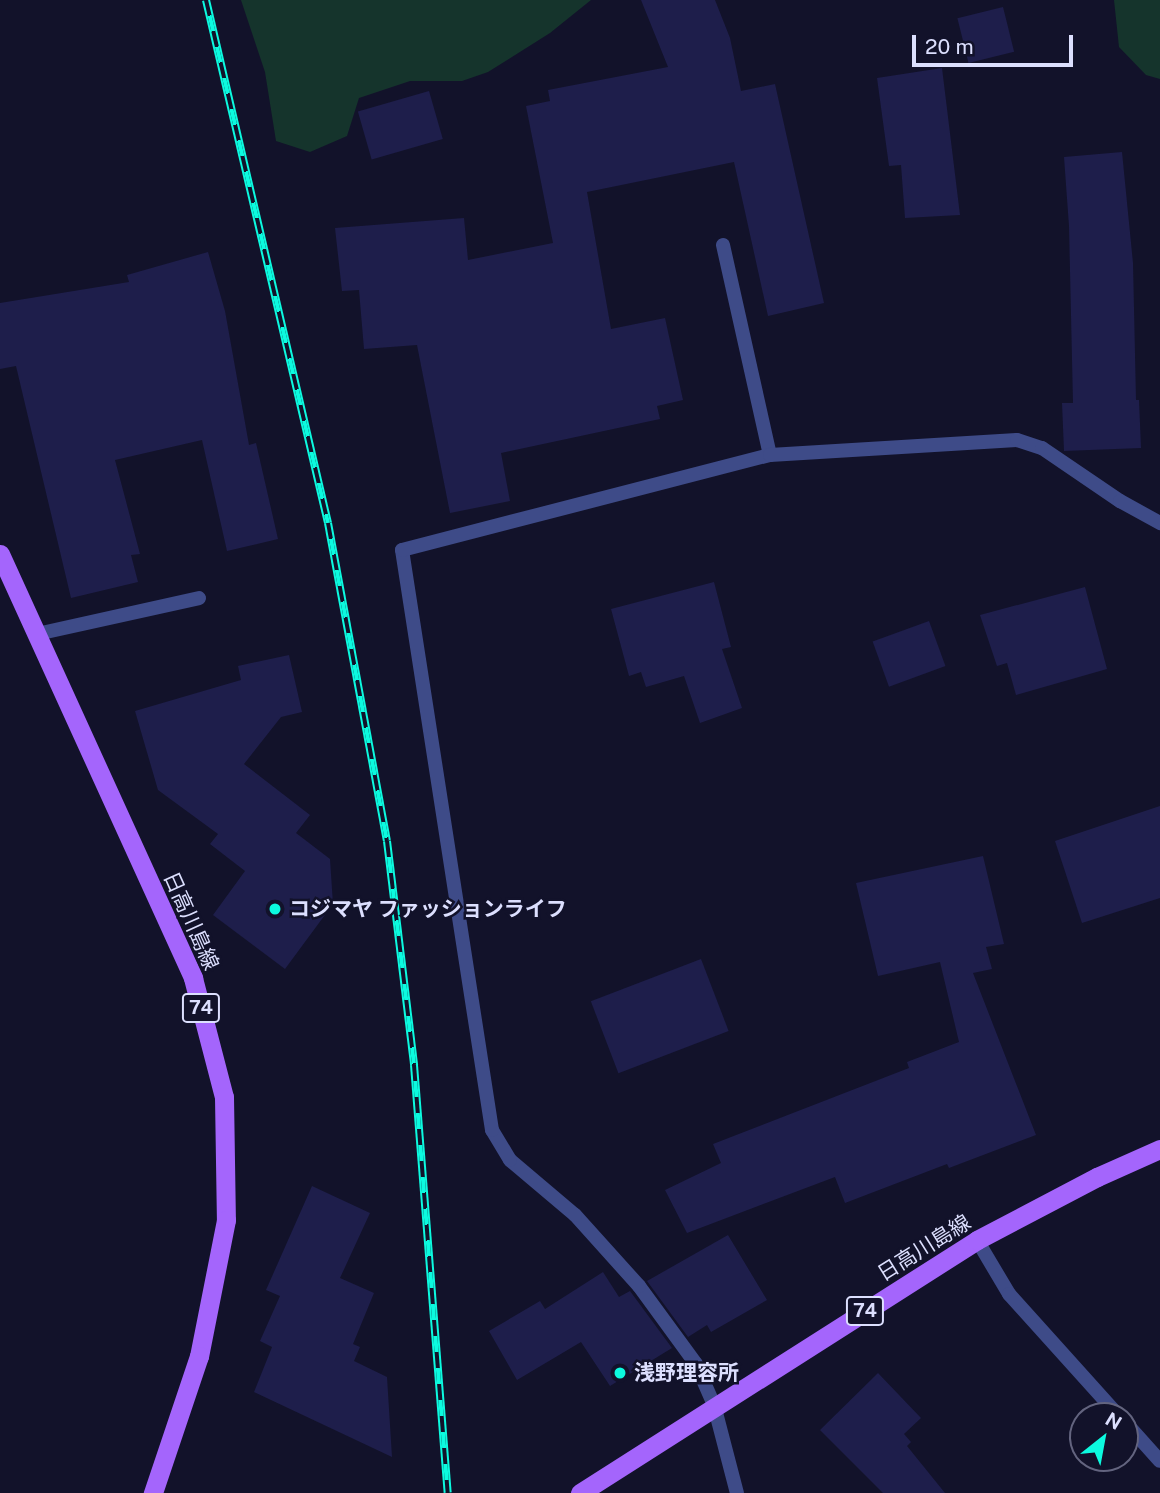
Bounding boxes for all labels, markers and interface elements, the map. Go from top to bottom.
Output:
scale bar [915,21,1076,65]
text: 20 m [925,34,974,59]
street label: 日高川島線 [158,868,224,974]
place label: コジマヤ ファッションライフ [289,896,567,922]
marker: コジマヤ ファッションライフ [267,901,283,917]
road number: 74 [182,992,220,1024]
street label: 日高川島線 [873,1209,975,1287]
road number: 74 [846,1296,884,1326]
place label: 浅野理容所 [634,1360,739,1386]
marker: 浅野理容所 [612,1365,628,1381]
north arrow [1069,1402,1139,1472]
text: N [1102,1407,1126,1434]

